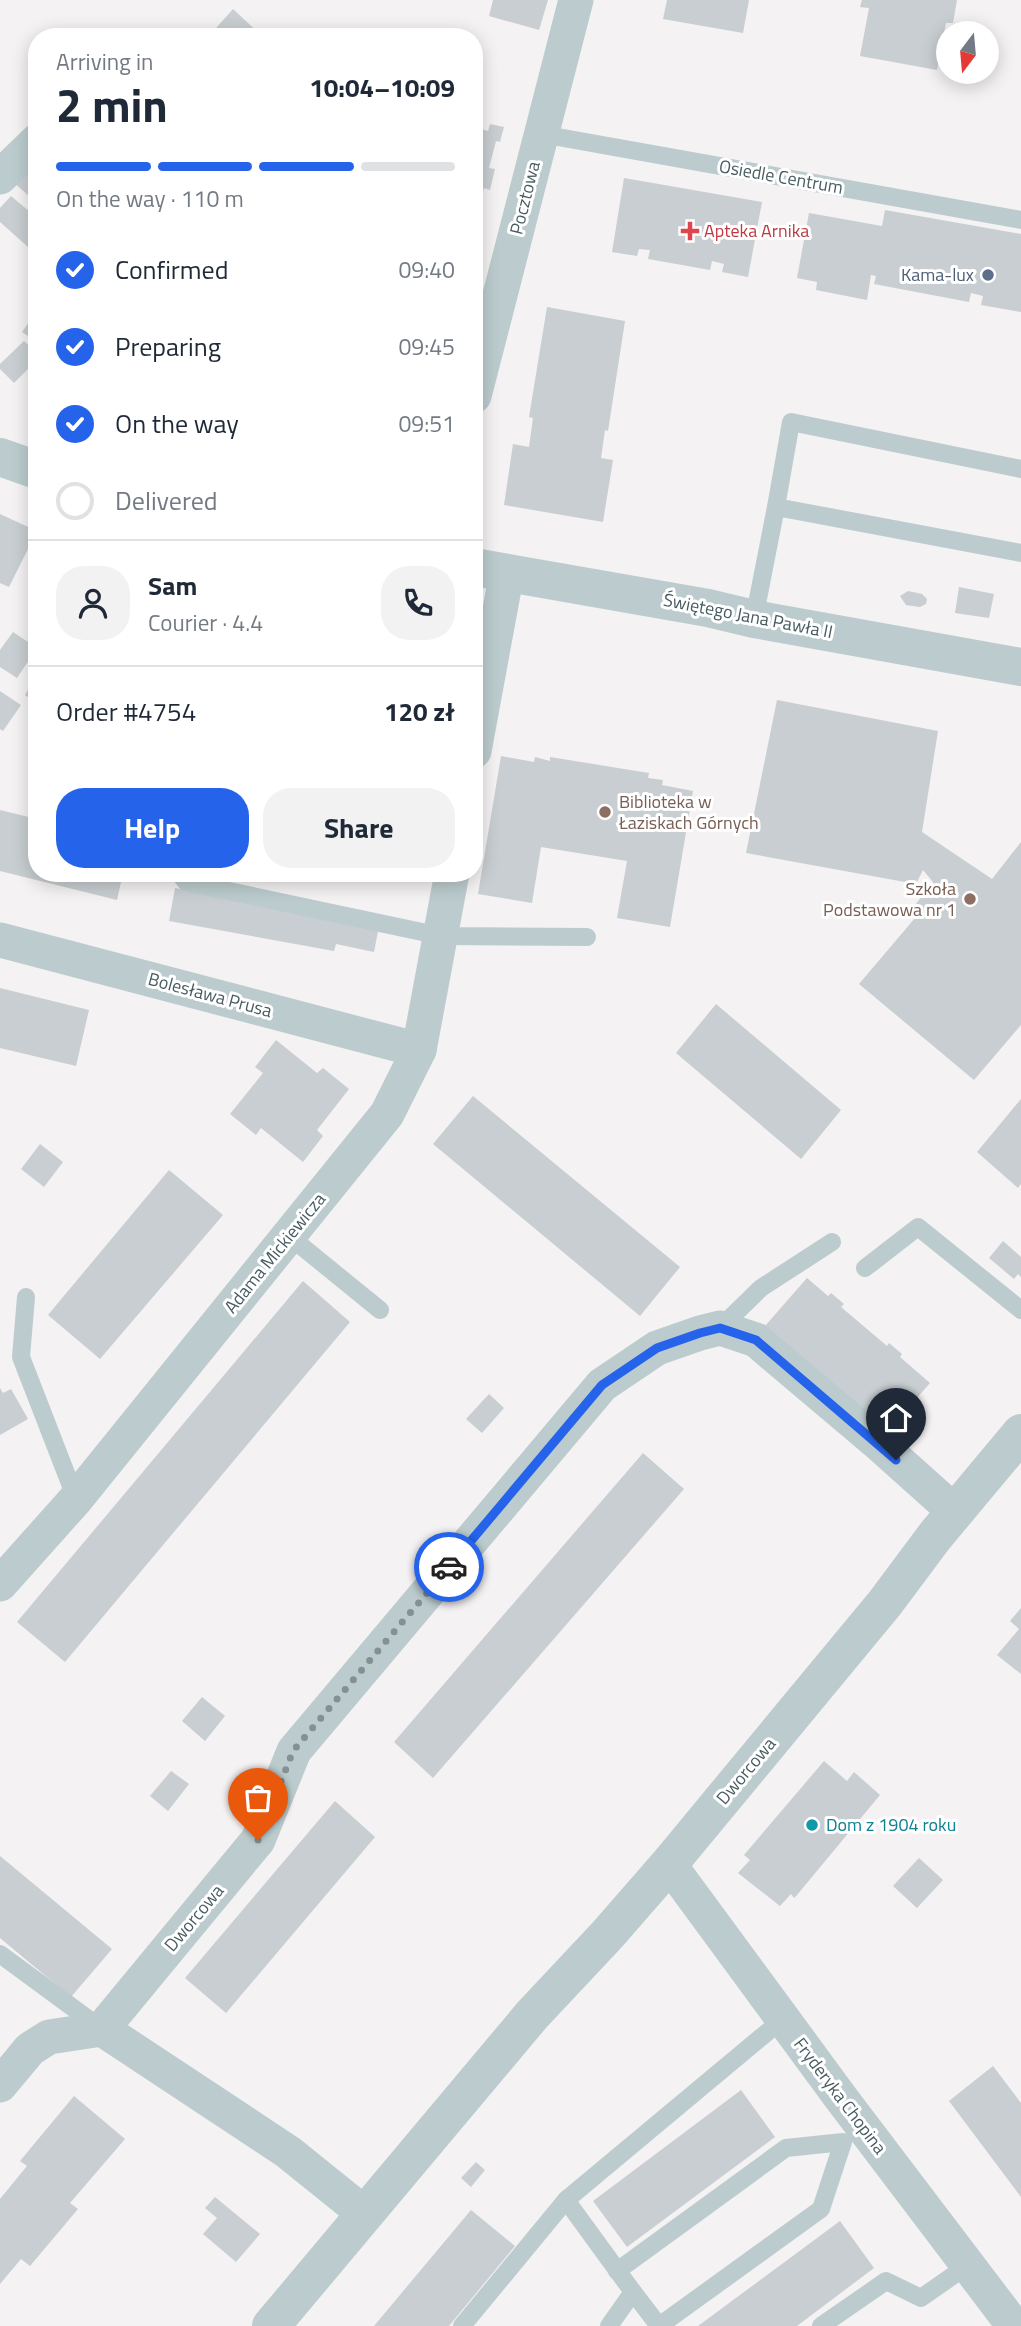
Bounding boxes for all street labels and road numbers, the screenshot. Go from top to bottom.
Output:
street label: Osiedle Centrum [717,152,845,201]
street label: Pocztowa [502,158,547,237]
street label: Świętego Jana Pawła II [661,586,835,645]
street label: Bolesława Prusa [145,965,275,1024]
street label: Adama Mickiewicza [217,1187,332,1319]
street label: Dworcowa [709,1731,782,1810]
street label: Dworcowa [157,1878,230,1957]
street label: Fryderyka Chopina [787,2032,893,2160]

